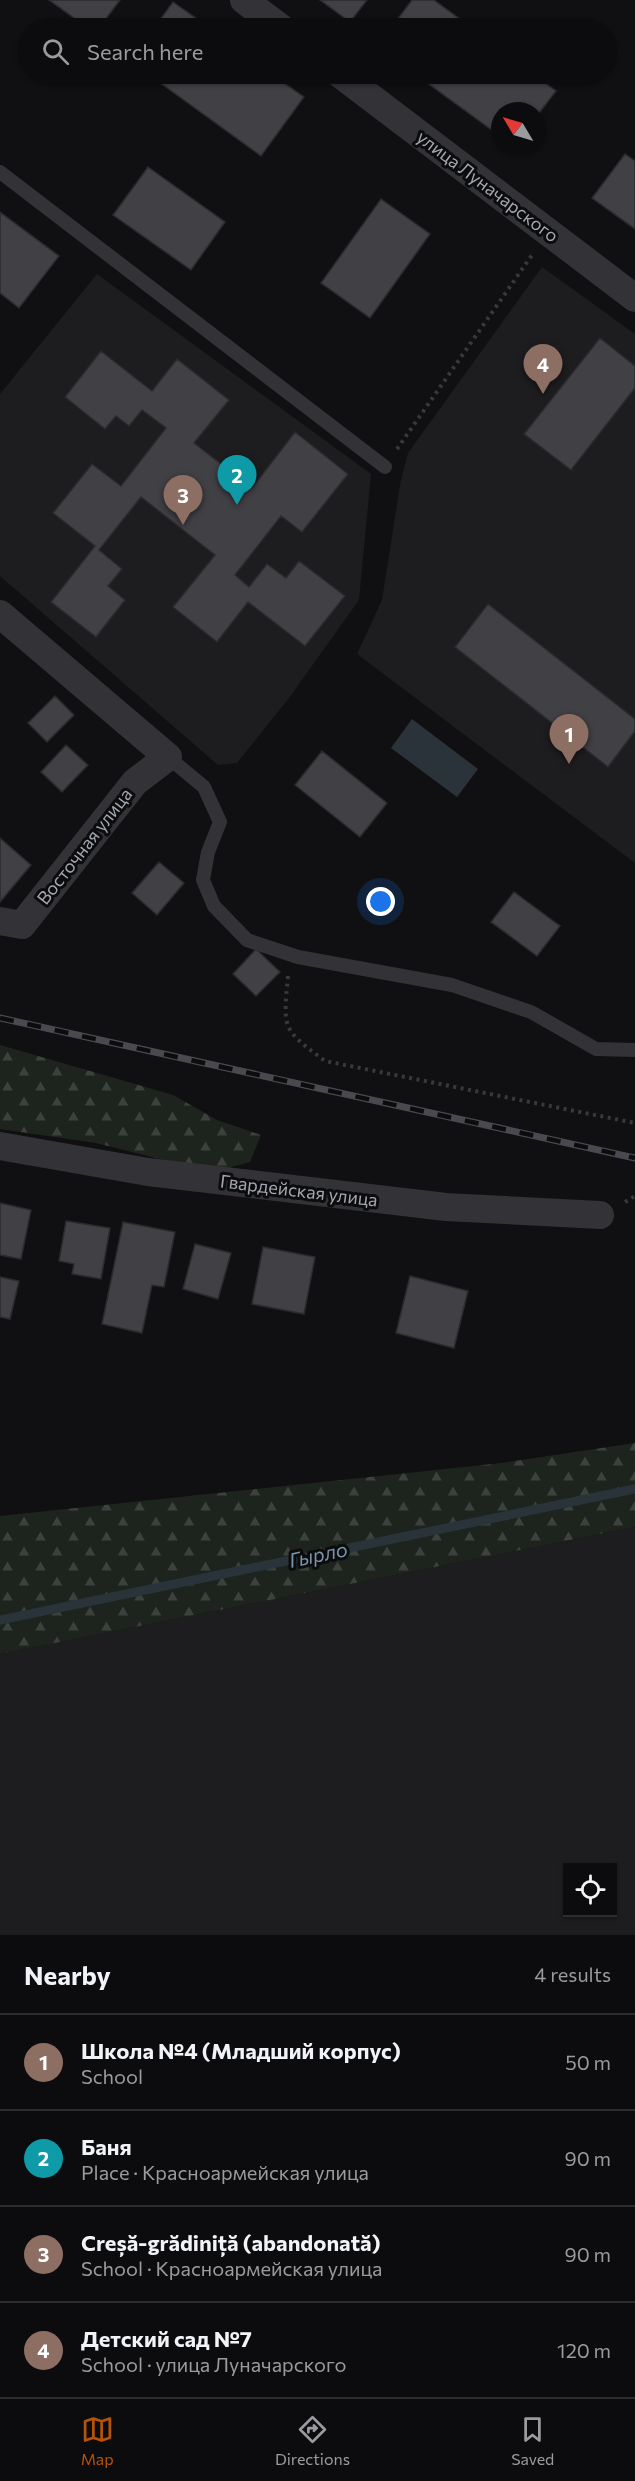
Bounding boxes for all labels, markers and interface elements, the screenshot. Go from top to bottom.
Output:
search box [18,18,617,84]
icon: search [39,35,72,68]
text: Search here [87,38,203,65]
north arrow [491,102,545,156]
street label: улица Луначарского [413,125,563,247]
pin: 4 [524,344,562,394]
pin: 2 [218,456,256,505]
pin: 3 [164,476,202,525]
pin: 1 [550,714,588,764]
street label: Восточная улица [32,783,136,909]
your location [366,887,395,916]
street label: Гвардейская улица [219,1169,379,1211]
water label: Гырло [286,1536,350,1572]
map controls [563,1863,617,1917]
button: locate [563,1863,617,1917]
text: Nearby [24,1959,111,1990]
text: 4 results [534,1962,611,1986]
text: Школа №4 (Младший корпус) [81,2037,401,2064]
text: 1 [39,2050,48,2074]
text: 50 m [565,2050,611,2074]
text: School [81,2064,143,2088]
text: Баня [81,2133,132,2160]
text: 2 [38,2146,49,2170]
text: 90 m [565,2146,611,2170]
text: Place · Красноармейская улица [81,2160,369,2184]
text: Creșă-grădiniță (abandonată) [81,2229,381,2256]
text: 3 [38,2242,49,2266]
text: 90 m [565,2242,611,2266]
text: School · Красноармейская улица [81,2256,382,2280]
text: Детский сад №7 [81,2325,252,2352]
text: 4 [37,2338,50,2362]
text: 120 m [557,2338,611,2362]
text: School · улица Луначарского [81,2352,346,2376]
tab: Map [81,2413,114,2468]
tab: Directions [275,2413,350,2468]
tab: Saved [511,2413,554,2468]

